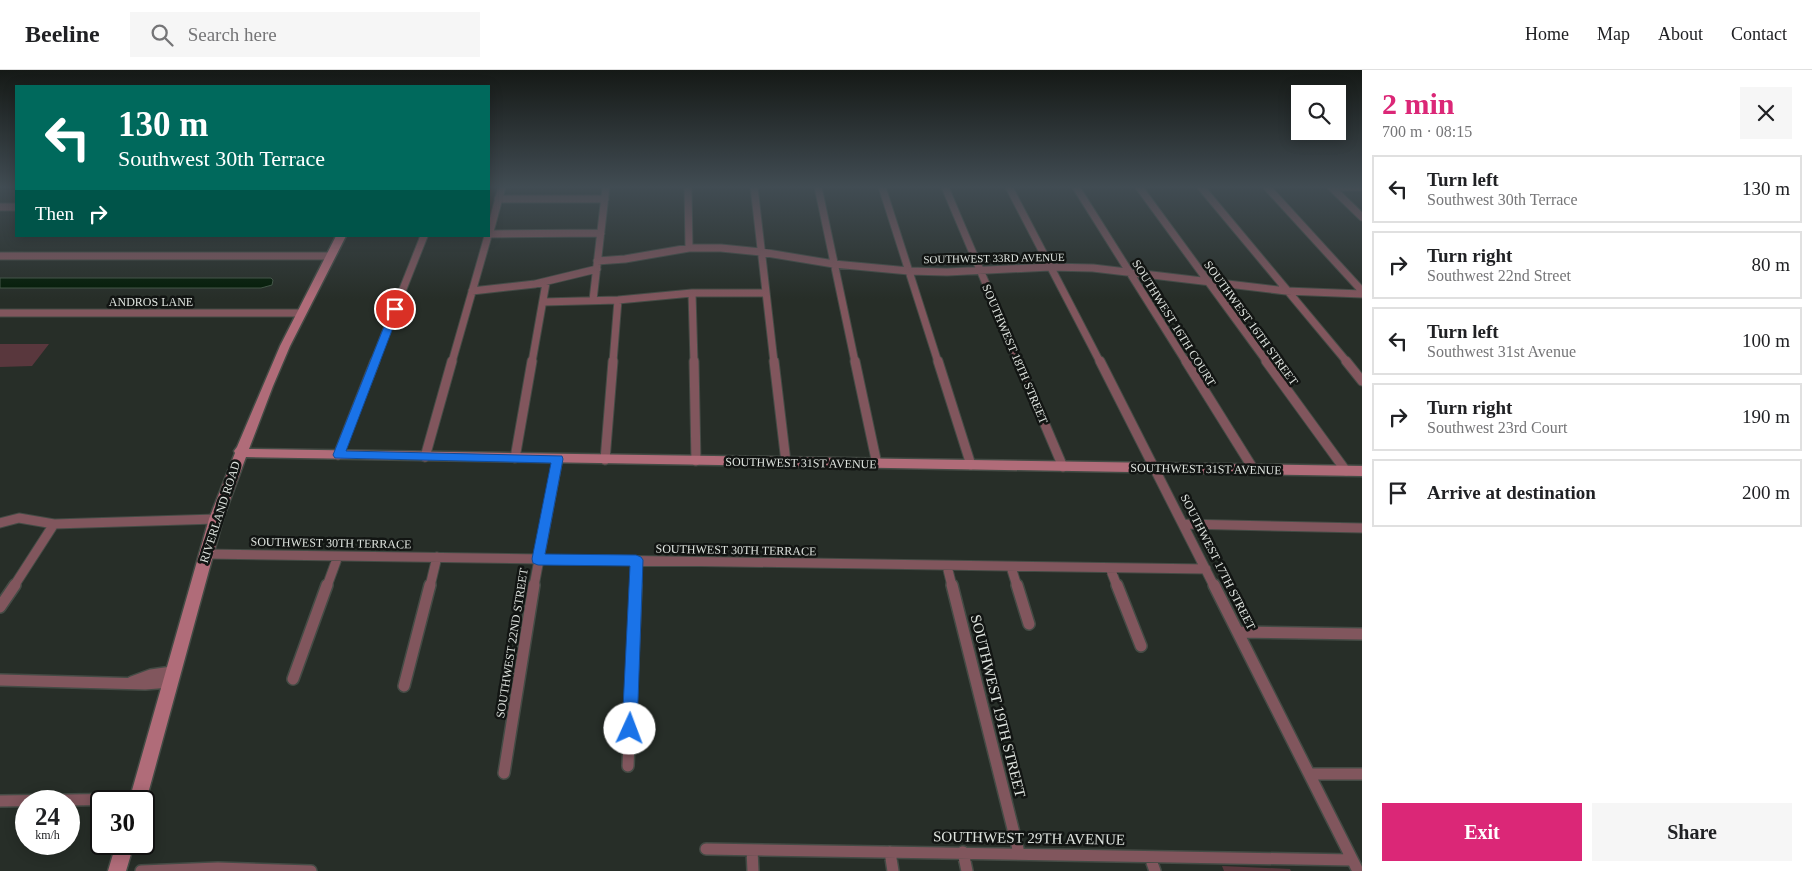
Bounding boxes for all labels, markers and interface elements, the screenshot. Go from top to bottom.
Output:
search box [130,12,480,57]
text: Beeline [25,21,100,47]
icon: search [148,21,176,49]
text: Search here [188,24,277,45]
text: Home [1525,24,1569,44]
text: Map [1597,24,1630,44]
text: About [1658,24,1703,44]
text: Contact [1731,24,1787,44]
map controls [1291,85,1346,140]
button: search [1291,85,1346,140]
text: 2 min [1382,87,1455,120]
button: close [1740,87,1792,139]
icon: left [35,105,100,170]
text: 130 m [118,105,208,144]
text: 700 m · 08:15 [1382,123,1472,140]
text: Southwest 30th Terrace [118,146,325,171]
text: Turn left [1427,169,1499,190]
icon: left [1384,175,1412,203]
text: 130 m [1742,178,1790,199]
text: Southwest 30th Terrace [1427,191,1578,208]
icon: right [84,200,112,228]
text: Then [35,203,74,224]
text: Turn right [1427,245,1512,266]
street label: SOUTHWEST 33RD AVENUE [923,251,1065,265]
icon: right [1384,251,1412,279]
text: 80 m [1751,254,1790,275]
street label: SOUTHWEST 16TH COURT [1129,257,1219,389]
street label: SOUTHWEST 16TH STREET [1201,258,1301,389]
text: Southwest 22nd Street [1427,267,1571,284]
street label: SOUTHWEST 18TH STREET [979,282,1051,427]
pin [374,288,416,330]
street label: ANDROS LANE [109,295,193,309]
icon: arrive [381,295,409,323]
text: Turn left [1427,321,1499,342]
icon: left [1384,327,1412,355]
text: 100 m [1742,330,1790,351]
text: Southwest 31st Avenue [1427,343,1576,360]
text: Turn right [1427,397,1512,418]
icon: right [1384,403,1412,431]
text: 190 m [1742,406,1790,427]
text: Southwest 23rd Court [1427,419,1567,436]
street label: SOUTHWEST 31ST AVENUE [725,455,877,471]
street label: RIVERLAND ROAD [197,459,243,565]
street label: SOUTHWEST 31ST AVENUE [1130,461,1282,477]
icon: arrive [1384,479,1412,507]
text: Arrive at destination [1427,482,1596,503]
text: 200 m [1742,482,1790,503]
street label: SOUTHWEST 17TH STREET [1178,492,1259,633]
street label: SOUTHWEST 30TH TERRACE [250,535,412,551]
street label: SOUTHWEST 30TH TERRACE [655,542,817,558]
street label: SOUTHWEST 22ND STREET [493,566,531,719]
street label: SOUTHWEST 19TH STREET [967,613,1029,799]
position arrow [603,702,655,754]
speed limit sign: 30 [90,790,155,855]
text: 24 [35,803,60,830]
button: Exit [1382,803,1582,861]
button: Share [1592,803,1792,861]
text: km/h [35,828,60,842]
street label: SOUTHWEST 29TH AVENUE [933,828,1125,848]

